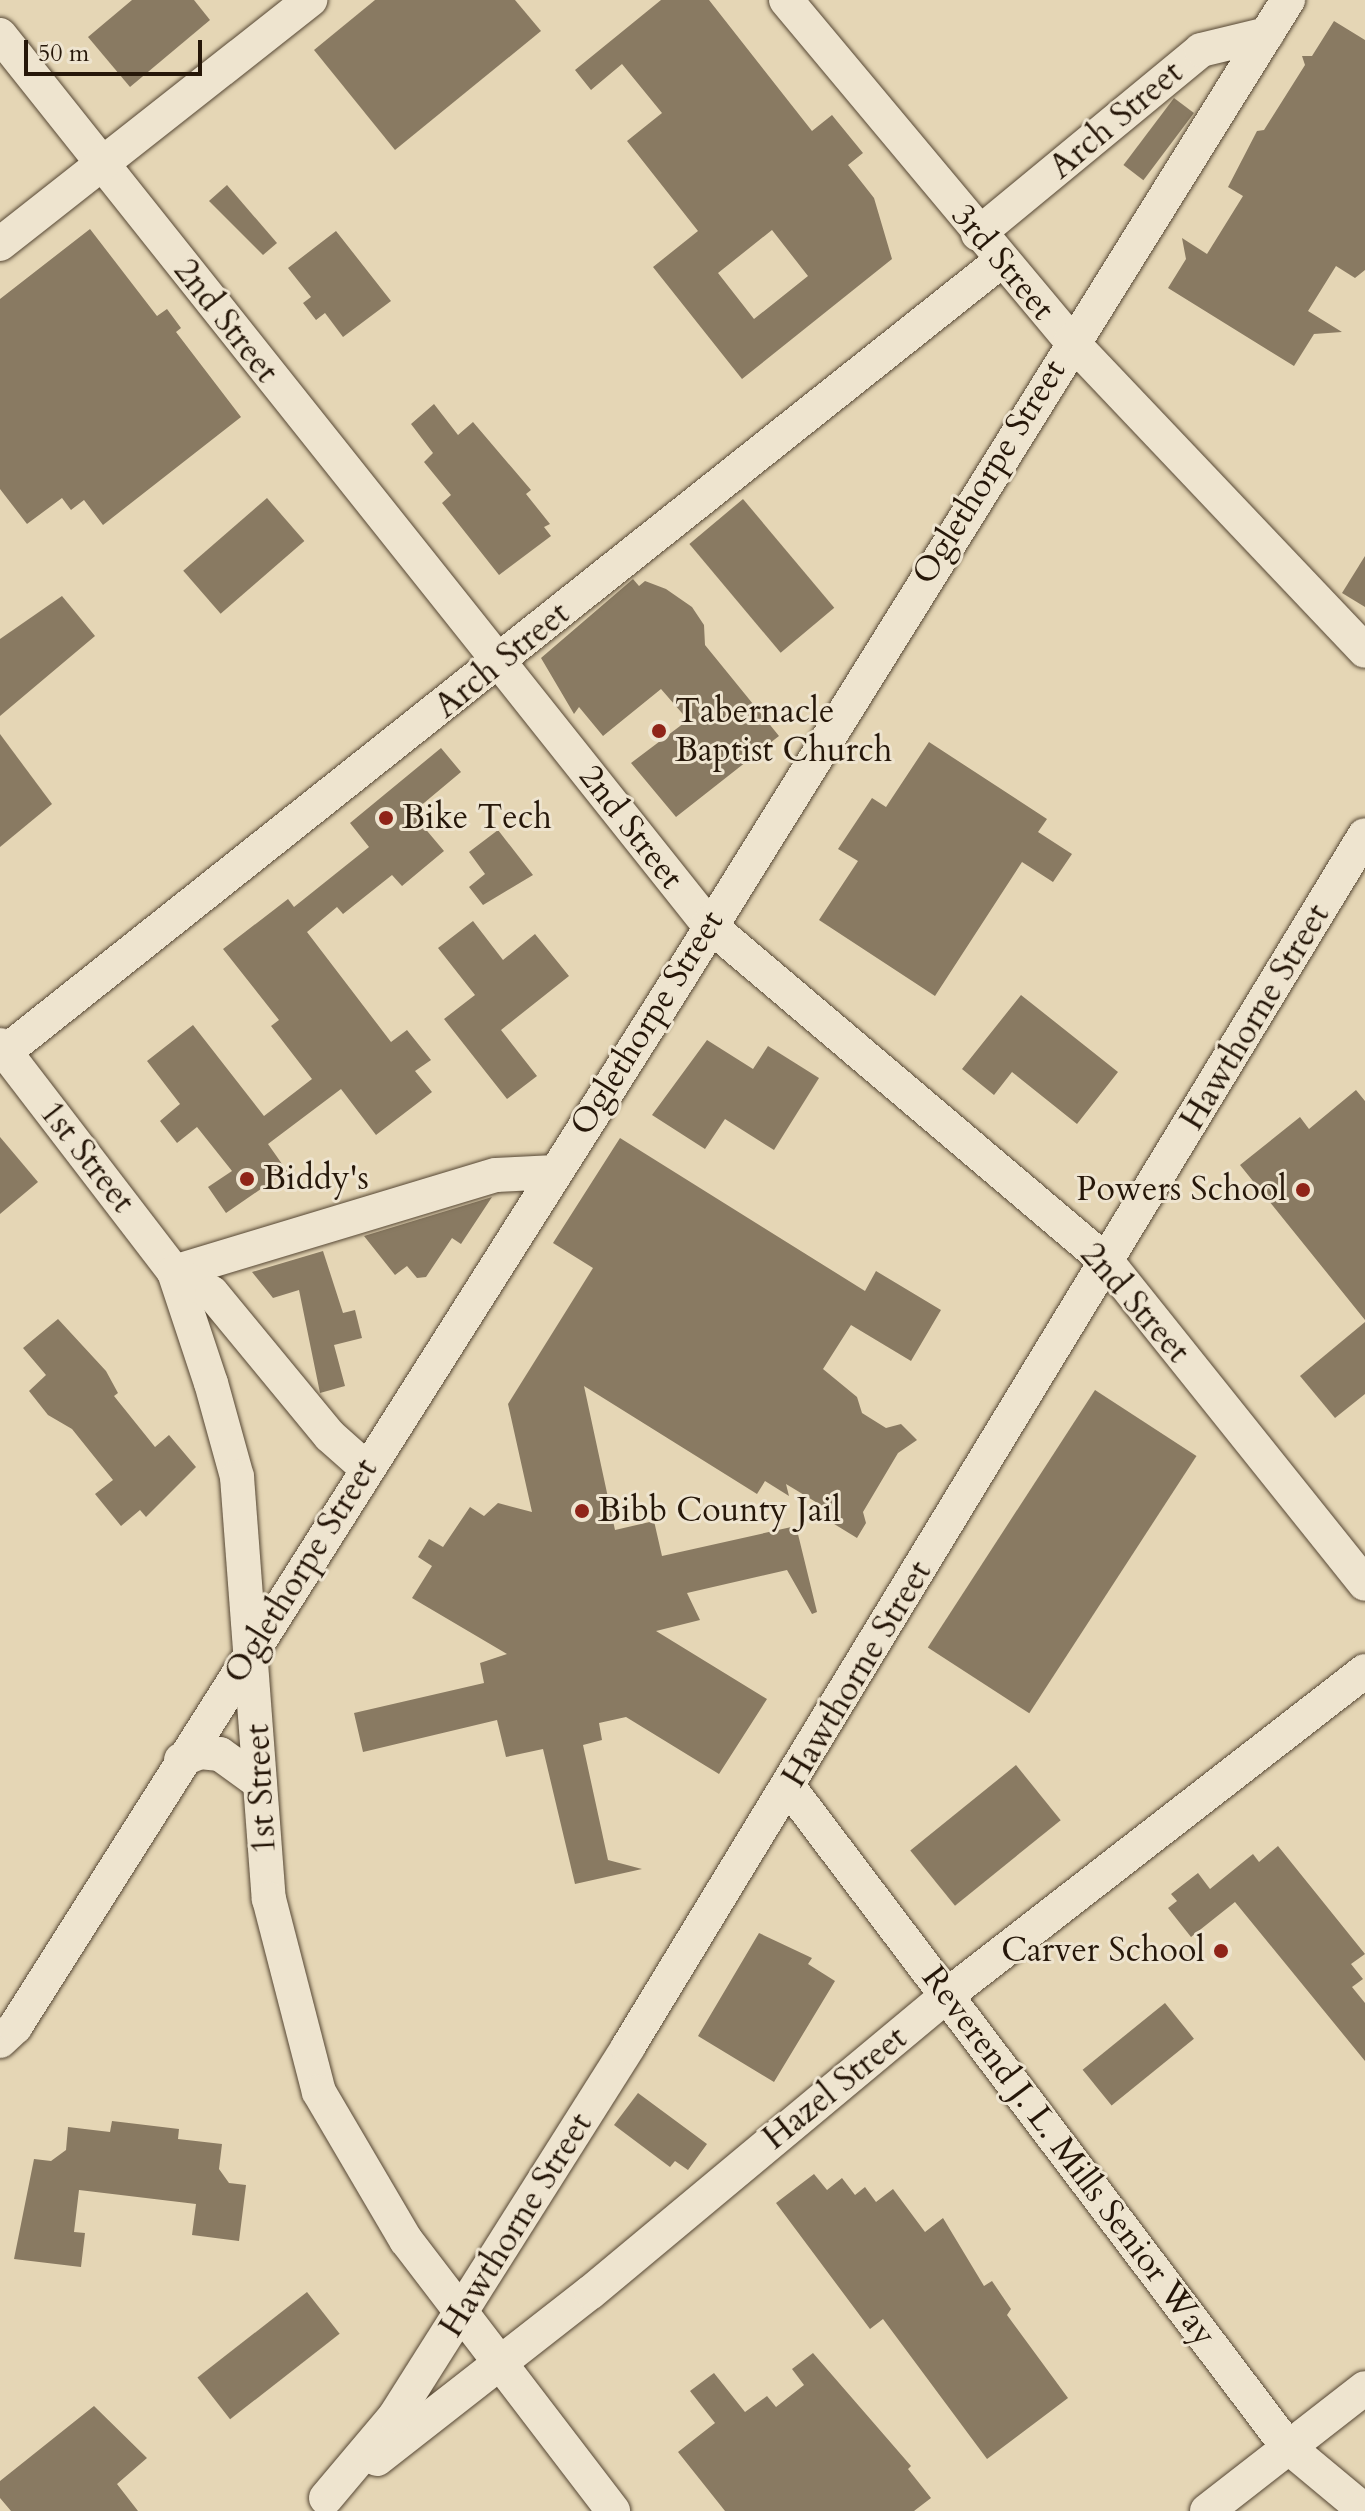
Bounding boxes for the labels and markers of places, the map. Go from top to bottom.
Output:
place label: Tabernacle Baptist Church [675,691,892,770]
marker: Tabernacle Baptist Church [650,722,668,740]
place label: Bike Tech [402,798,552,838]
marker: Bike Tech [377,809,395,827]
place label: Biddy's [263,1159,369,1199]
marker: Biddy's [238,1170,256,1188]
place label: Powers School [1076,1170,1287,1210]
marker: Powers School [1294,1181,1312,1199]
place label: Bibb County Jail [598,1491,841,1531]
marker: Bibb County Jail [573,1502,591,1520]
place label: Carver School [1001,1931,1205,1971]
marker: Carver School [1212,1942,1230,1960]

